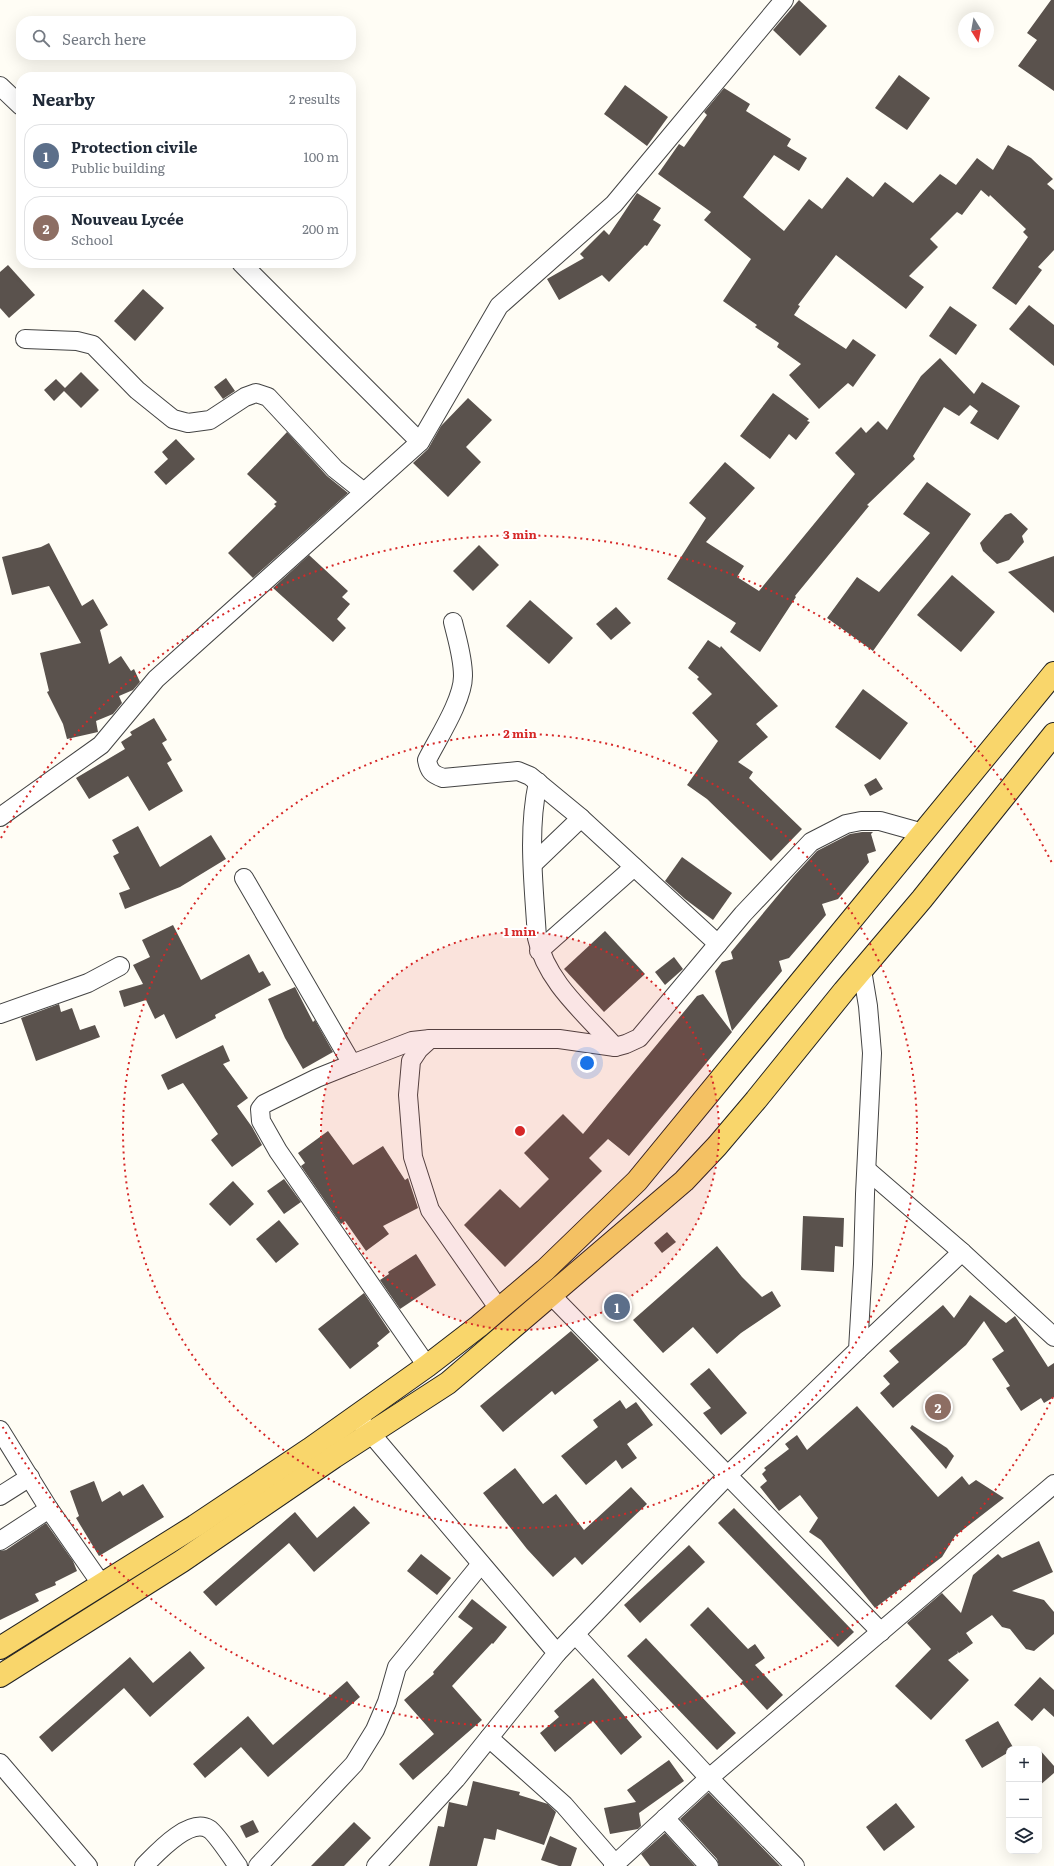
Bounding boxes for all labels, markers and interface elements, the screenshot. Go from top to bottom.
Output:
north arrow [958,12,994,48]
search box [16,16,356,60]
icon: search [30,27,52,49]
text: Search here [62,27,146,50]
text: Nearby [32,86,95,111]
text: 2 results [289,89,340,108]
text: Protection civile [71,135,198,158]
text: 1 [43,147,49,166]
text: 100 m [303,147,339,166]
text: Public building [71,158,165,177]
text: Nouveau Lycée [71,207,184,230]
text: 2 [43,219,49,238]
text: 200 m [302,219,339,238]
text: School [71,230,113,249]
text: 3 min [503,525,538,543]
text: 2 min [503,724,537,742]
text: 1 min [504,922,537,940]
your location [577,1053,597,1073]
centre of rings [513,1124,527,1138]
pin: 1 [604,1292,630,1322]
pin: 2 [925,1392,951,1422]
map controls [1006,1746,1042,1854]
button: + [1006,1746,1042,1782]
button: − [1006,1782,1042,1818]
button: layers [1006,1818,1042,1854]

